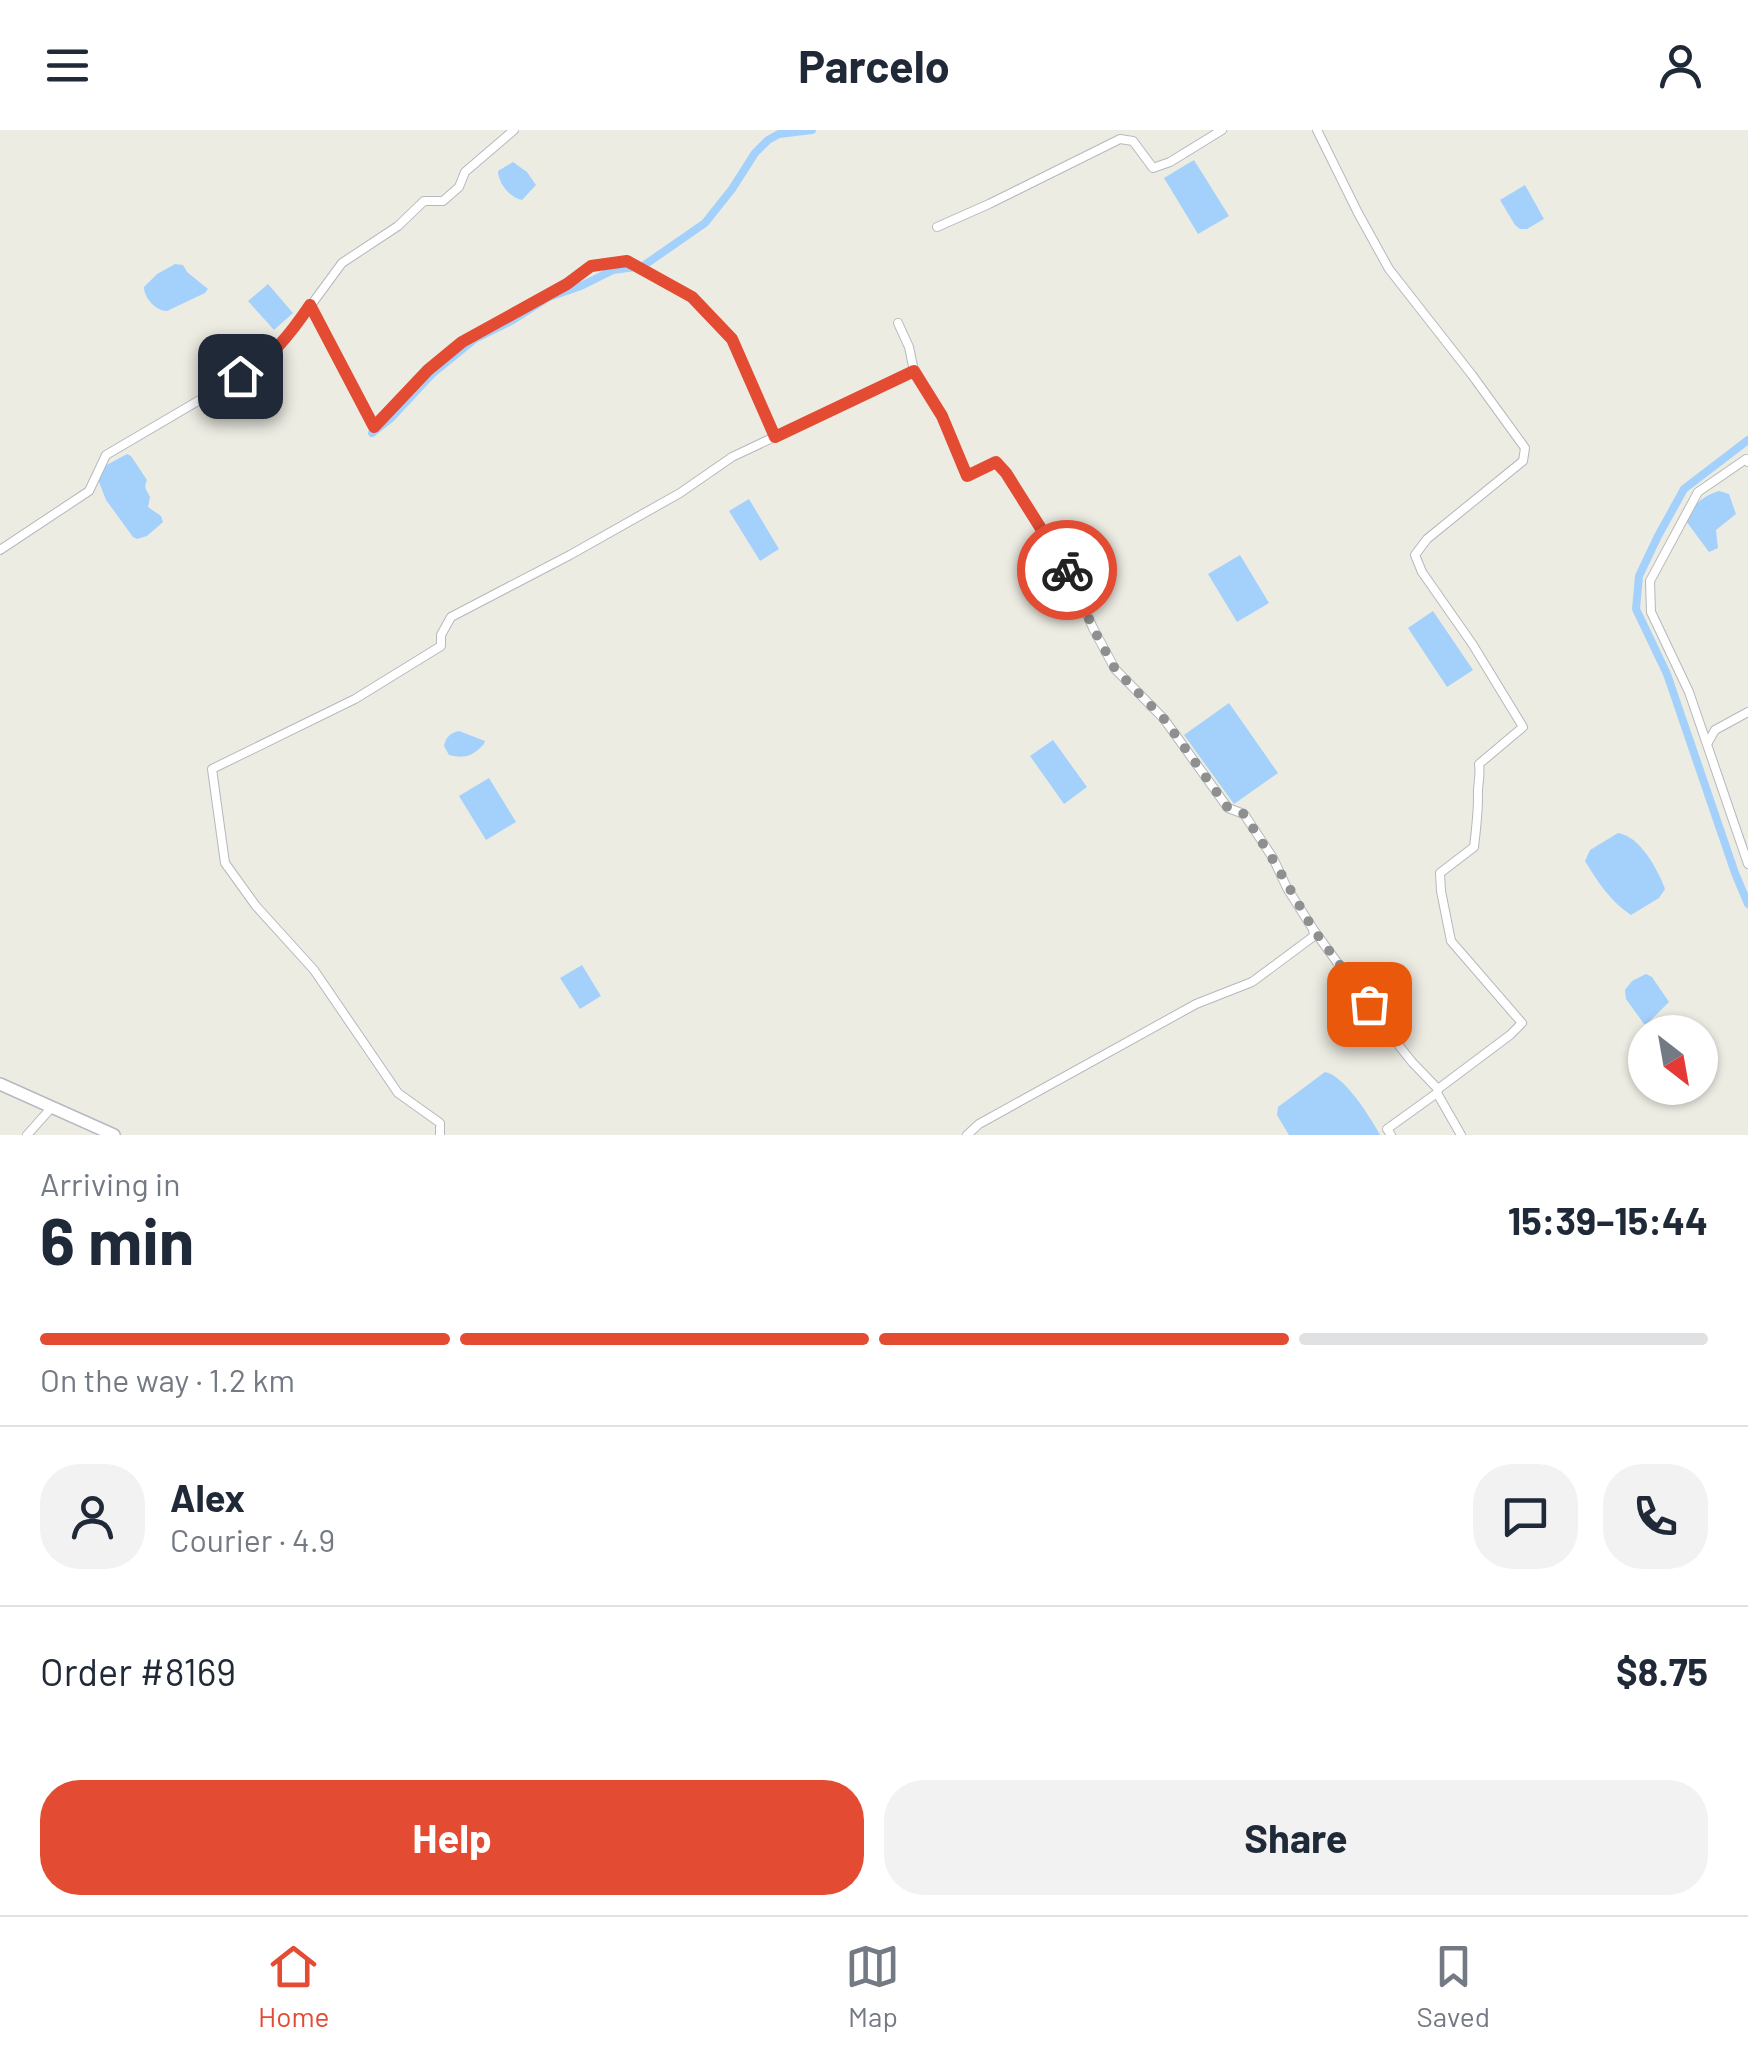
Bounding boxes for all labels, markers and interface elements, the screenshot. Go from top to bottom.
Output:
icon: menu [40,38,95,93]
text: Parcelo [798,38,950,92]
icon: person [1653,38,1708,93]
pin [198,334,283,419]
icon: home [213,349,268,404]
courier [1017,520,1117,620]
icon: bike [1040,543,1095,598]
pin [1327,962,1412,1047]
icon: bag [1342,977,1397,1032]
north arrow [1628,1015,1718,1105]
map controls [1628,1015,1718,1105]
text: Arriving in [40,1164,180,1202]
text: 15:39–15:44 [1508,1197,1708,1243]
text: 6 min [40,1200,194,1278]
text: On the way · 1.2 km [40,1360,295,1398]
button: person [40,1464,145,1569]
button: chat [1473,1464,1578,1569]
button: phone [1603,1464,1708,1569]
text: Alex [170,1474,245,1520]
text: Courier · 4.9 [170,1520,335,1558]
text: Order #8169 [40,1648,236,1694]
text: $8.75 [1616,1648,1708,1694]
button: Help [40,1780,864,1895]
button: Share [884,1780,1708,1895]
tab: Home [258,1939,329,2033]
tab: Map [845,1939,900,2033]
tab: Saved [1417,1939,1490,2033]

